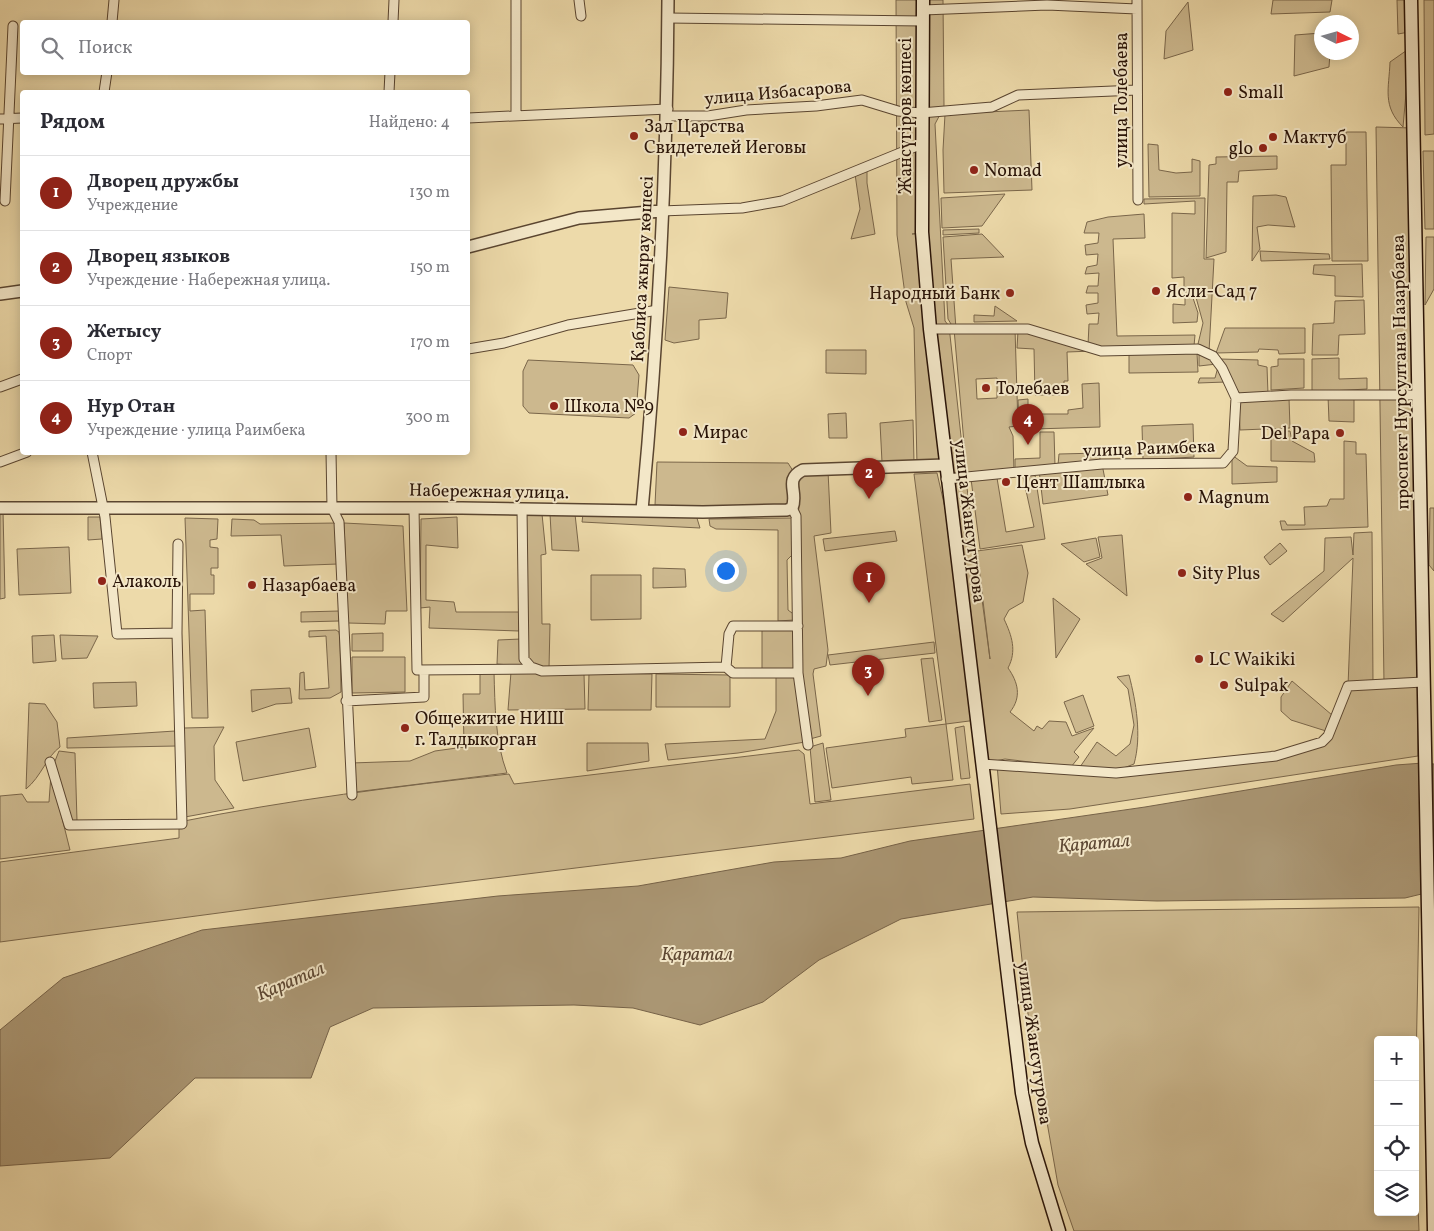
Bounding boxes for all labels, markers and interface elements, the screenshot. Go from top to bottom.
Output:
north arrow [1314,15,1359,60]
search box [20,20,470,75]
street label: улица Толебаева [1110,32,1135,168]
icon: search [38,34,66,62]
text: Поиск [78,35,132,61]
street label: Жансүгіров көшесі [894,38,919,194]
street label: улица Избасарова [703,75,853,112]
place label: Small [1238,81,1284,106]
marker: Small [1222,86,1234,98]
text: Рядом [40,108,105,137]
text: Найдено: 4 [369,112,450,134]
place label: Зал Царства Свидетелей Иеговы [644,115,806,161]
place label: Мактуб [1283,126,1347,151]
marker: Зал Царства Свидетелей Иеговы [628,130,640,142]
marker: Мактуб [1267,131,1279,143]
place label: glo [1229,137,1253,162]
marker: glo [1257,142,1269,154]
place label: Nomad [984,159,1042,184]
marker: Nomad [968,164,980,176]
text: Дворец дружбы [87,169,239,195]
street label: Қаблиса жырау көшесі [626,175,661,363]
text: 1 [53,182,59,204]
text: 130 m [409,182,450,204]
text: Учреждение [87,195,178,217]
street label: проспект Нурсултана Назарбаева [1387,234,1416,510]
text: Дворец языков [87,244,230,270]
text: 2 [52,257,60,279]
text: 150 m [409,257,450,279]
text: Учреждение · Набережная улица. [87,270,330,292]
place label: Ясли-Сад 7 [1166,280,1258,305]
place label: Народный Банк [869,282,1000,307]
marker: Ясли-Сад 7 [1150,285,1162,297]
marker: Народный Банк [1004,287,1016,299]
text: Жетысу [87,319,161,345]
text: 3 [52,332,60,354]
text: 170 m [410,332,450,354]
text: Спорт [87,345,132,367]
place label: Толебаев [996,377,1069,402]
marker: Толебаев [980,382,992,394]
text: Нур Отан [87,394,175,420]
place label: Школа №9 [564,395,654,420]
marker: Школа №9 [548,400,560,412]
pin: 4 [1012,404,1044,445]
text: 4 [51,407,61,429]
text: 300 m [405,407,450,429]
text: Учреждение · улица Раимбека [87,420,306,442]
place label: Мирас [693,421,748,446]
place label: Del Papa [1261,422,1330,447]
marker: Мирас [677,426,689,438]
marker: Del Papa [1334,427,1346,439]
street label: улица Раимбека [1082,435,1216,464]
street label: улица Жансугурова [946,438,991,604]
pin: 2 [853,458,885,499]
place label: Цент Шашлыка [1016,471,1145,496]
marker: Цент Шашлыка [1000,476,1012,488]
street label: Набережная улица. [409,479,569,506]
place label: Magnum [1198,486,1270,511]
marker: Magnum [1182,491,1194,503]
your location [713,558,739,584]
pin: 1 [853,562,885,603]
place label: Sity Plus [1192,562,1260,587]
marker: Sity Plus [1176,567,1188,579]
place label: Алаколь [112,570,181,595]
place label: Назарбаева [262,574,356,599]
marker: Алаколь [96,575,108,587]
marker: Назарбаева [246,579,258,591]
place label: LC Waikiki [1209,648,1296,673]
marker: LC Waikiki [1193,653,1205,665]
pin: 3 [852,655,884,696]
place label: Sulpak [1234,674,1289,699]
marker: Sulpak [1218,679,1230,691]
place label: Общежитие НИШ г. Талдыкорган [415,707,564,753]
marker: Общежитие НИШ г. Талдыкорган [399,722,411,734]
water label: Қаратал [1057,828,1131,860]
water label: Қаратал [661,942,733,968]
water label: Қаратал [253,956,329,1008]
street label: улица Жансугурова [1010,960,1057,1126]
map controls [1374,1036,1419,1216]
button: + [1374,1036,1419,1081]
button: − [1374,1081,1419,1126]
button: locate [1374,1126,1419,1171]
button: layers [1374,1171,1419,1216]

